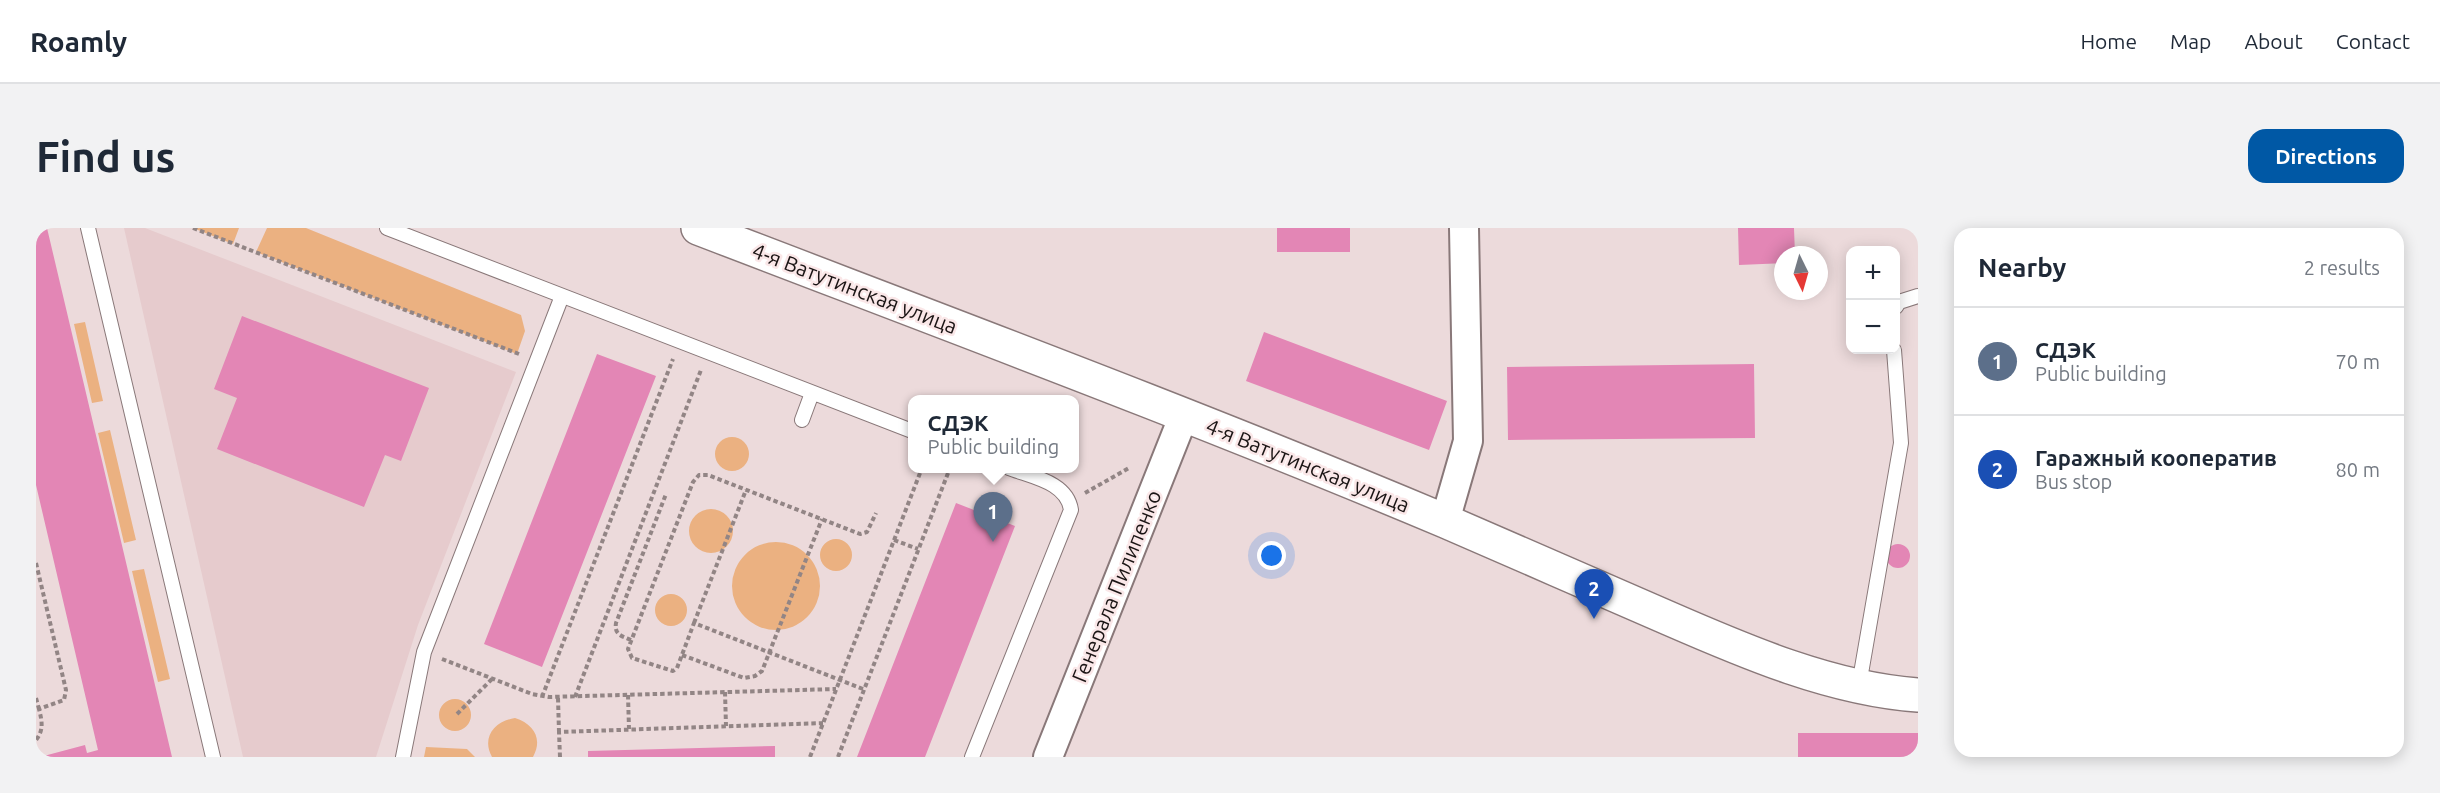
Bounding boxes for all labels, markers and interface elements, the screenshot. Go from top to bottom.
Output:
text: Roamly [30,26,127,57]
text: Home [2080,29,2137,53]
text: Map [2170,29,2211,53]
text: About [2244,29,2303,53]
text: Contact [2336,29,2410,53]
button: Directions [2248,129,2404,183]
text: Find us [36,133,175,180]
street label: 4-я Ватутинская улица [749,238,961,338]
north arrow [1774,246,1828,300]
map controls [1846,246,1900,354]
button: + [1846,246,1900,300]
text: Nearby [1978,253,2066,282]
text: 2 results [2304,256,2380,279]
button: − [1846,300,1900,354]
text: СДЭК [2035,337,2096,362]
text: 1 [1992,350,2003,373]
text: 70 m [2336,350,2380,373]
text: Public building [2035,362,2167,385]
popup [908,395,1079,473]
text: СДЭК [928,410,989,435]
street label: 4-я Ватутинская улица [1203,413,1413,517]
text: Public building [928,435,1059,458]
text: Гаражный кооператив [2035,445,2277,470]
text: 2 [1992,458,2003,481]
text: 80 m [2336,458,2380,481]
text: Bus stop [2035,470,2112,493]
street label: Генерала Пилипенко [1066,486,1166,686]
pin: 1 [974,492,1012,542]
your location [1257,541,1286,570]
pin: 2 [1574,570,1614,619]

